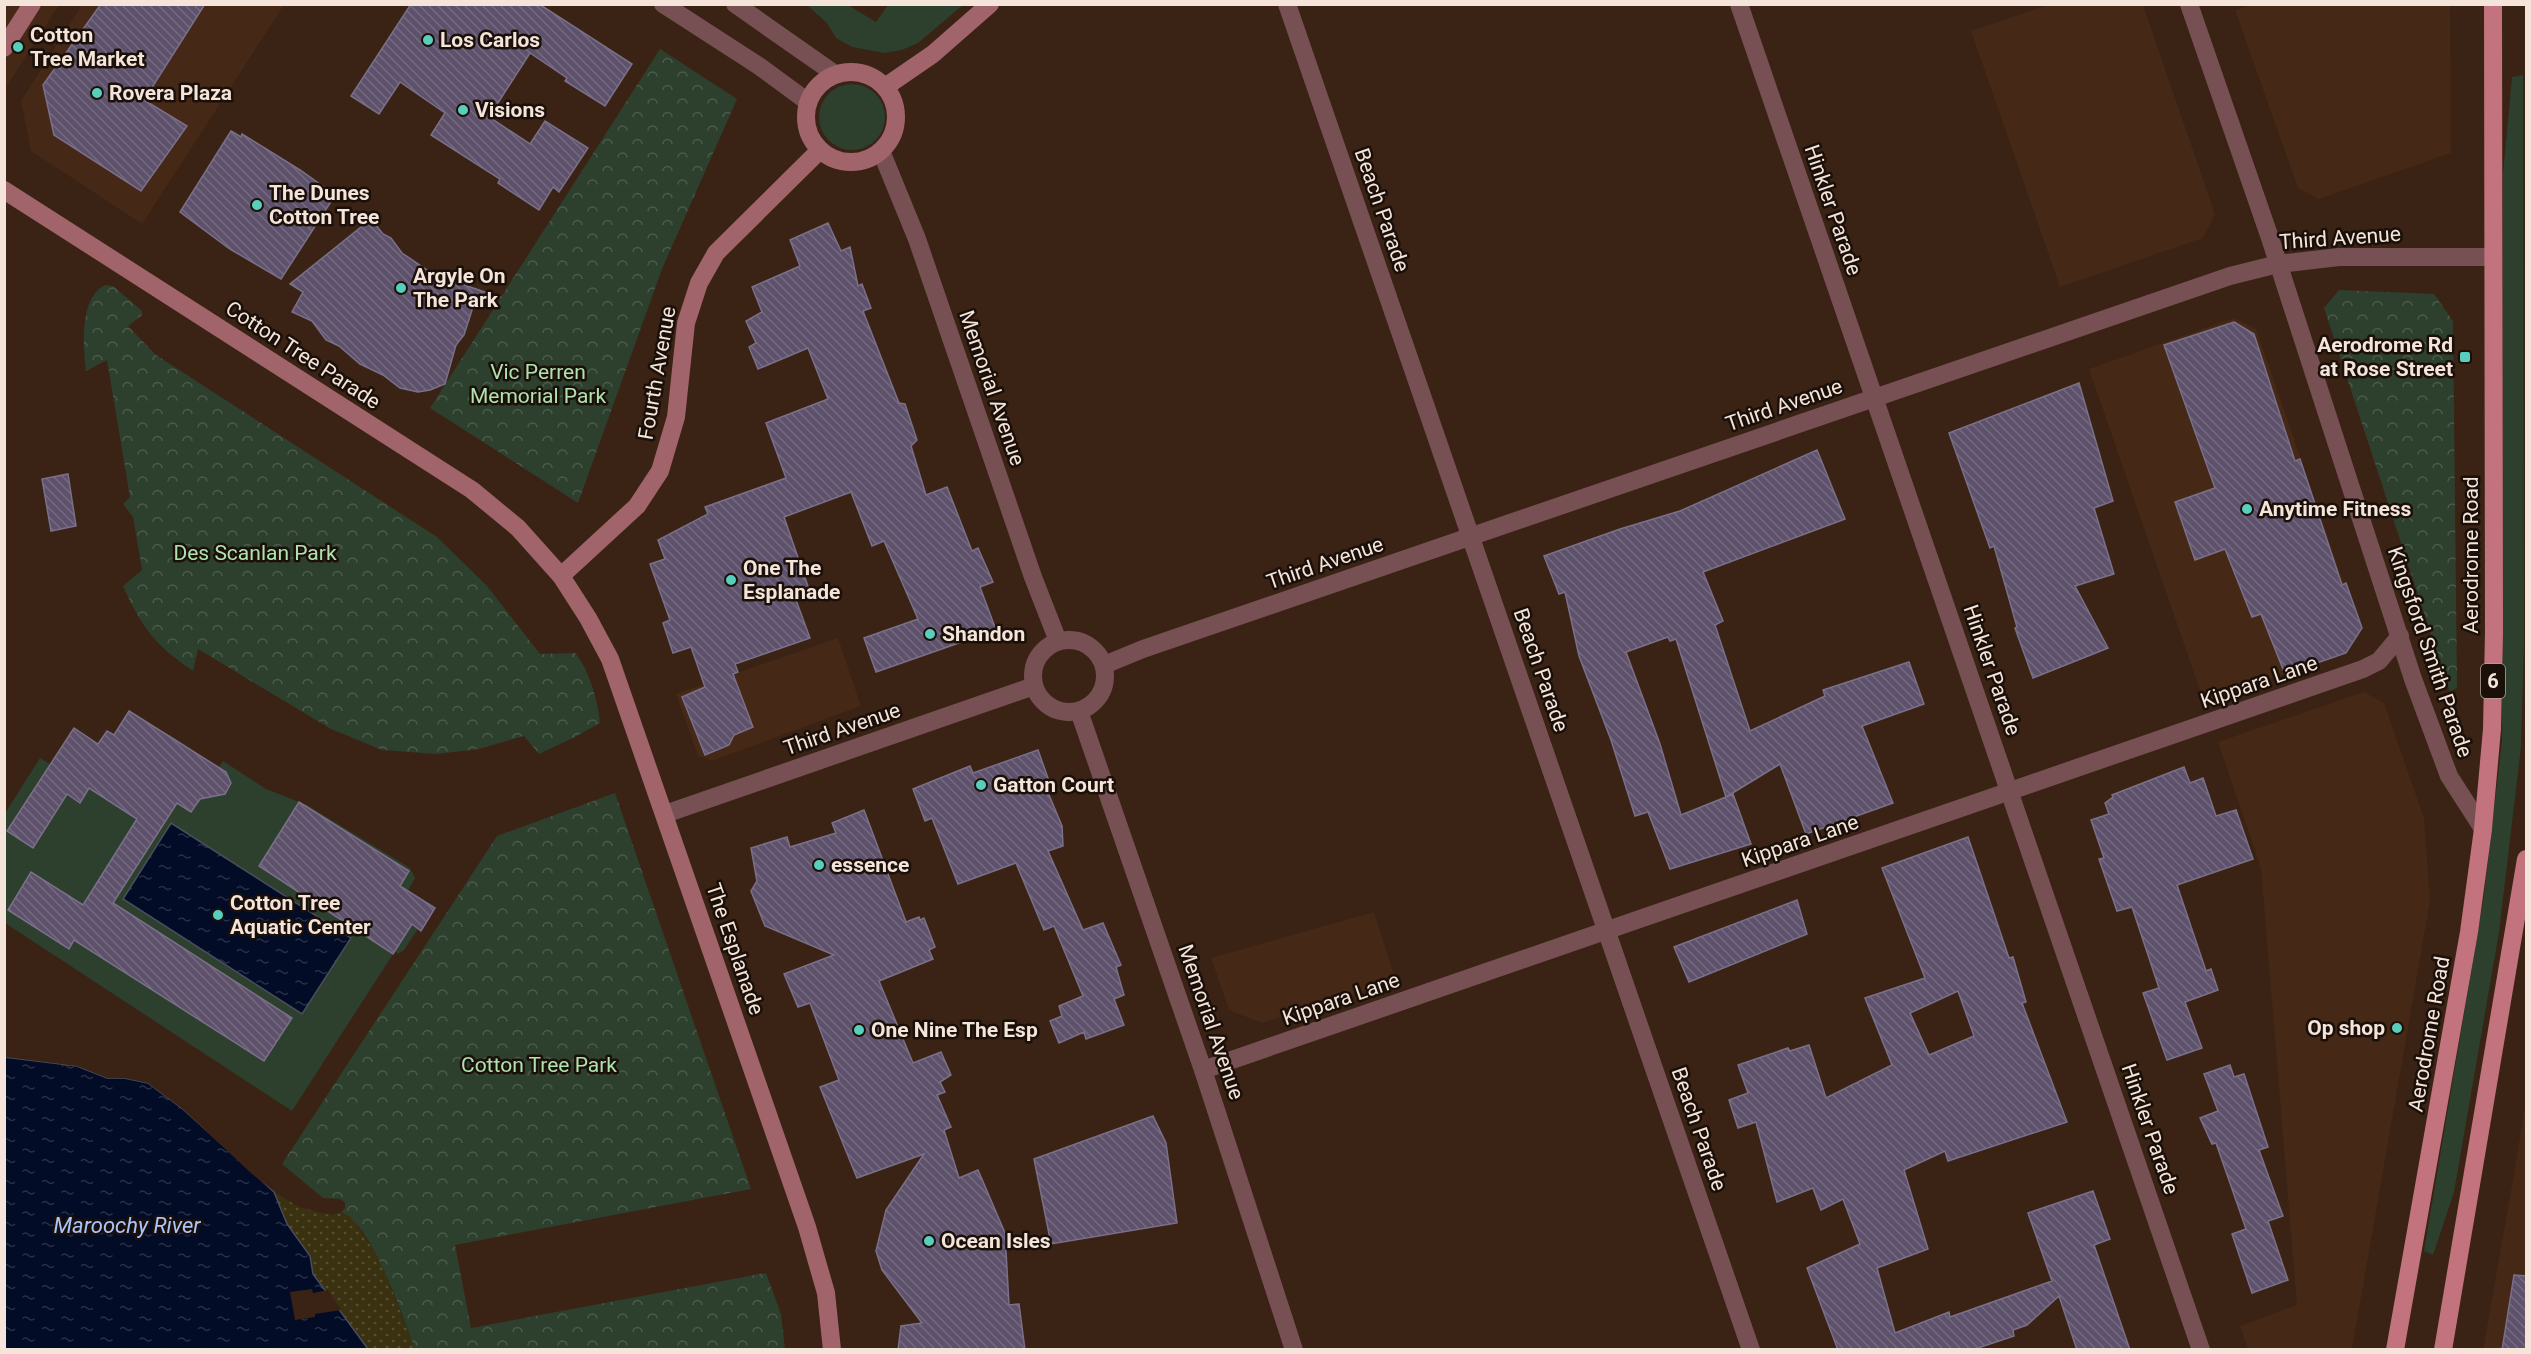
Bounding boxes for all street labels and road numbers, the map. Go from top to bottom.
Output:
street label: Hinkler Parade [1799,142,1867,278]
street label: Beach Parade [1350,145,1414,275]
street label: Third Avenue [2278,222,2402,254]
street label: Cotton Tree Parade [221,296,385,414]
street label: Fourth Avenue [633,304,681,442]
street label: Memorial Avenue [954,307,1030,469]
street label: Third Avenue [1722,374,1846,436]
street label: Aerodrome Road [2459,476,2483,634]
street label: Third Avenue [1263,532,1387,594]
street label: Kingsford Smith Parade [2383,544,2477,760]
street label: Hinkler Parade [1958,602,2026,738]
street label: Beach Parade [1509,605,1573,735]
street label: Kippara Lane [2197,651,2321,713]
road number: 6 [2481,664,2505,698]
street label: Third Avenue [780,698,904,760]
street label: Kippara Lane [1738,810,1862,872]
street label: The Esplanade [701,880,769,1018]
street label: Memorial Avenue [1173,941,1249,1103]
street label: Aerodrome Road [2404,954,2454,1114]
street label: Kippara Lane [1279,968,1403,1030]
street label: Hinkler Parade [2116,1061,2184,1197]
street label: Beach Parade [1667,1064,1731,1194]

